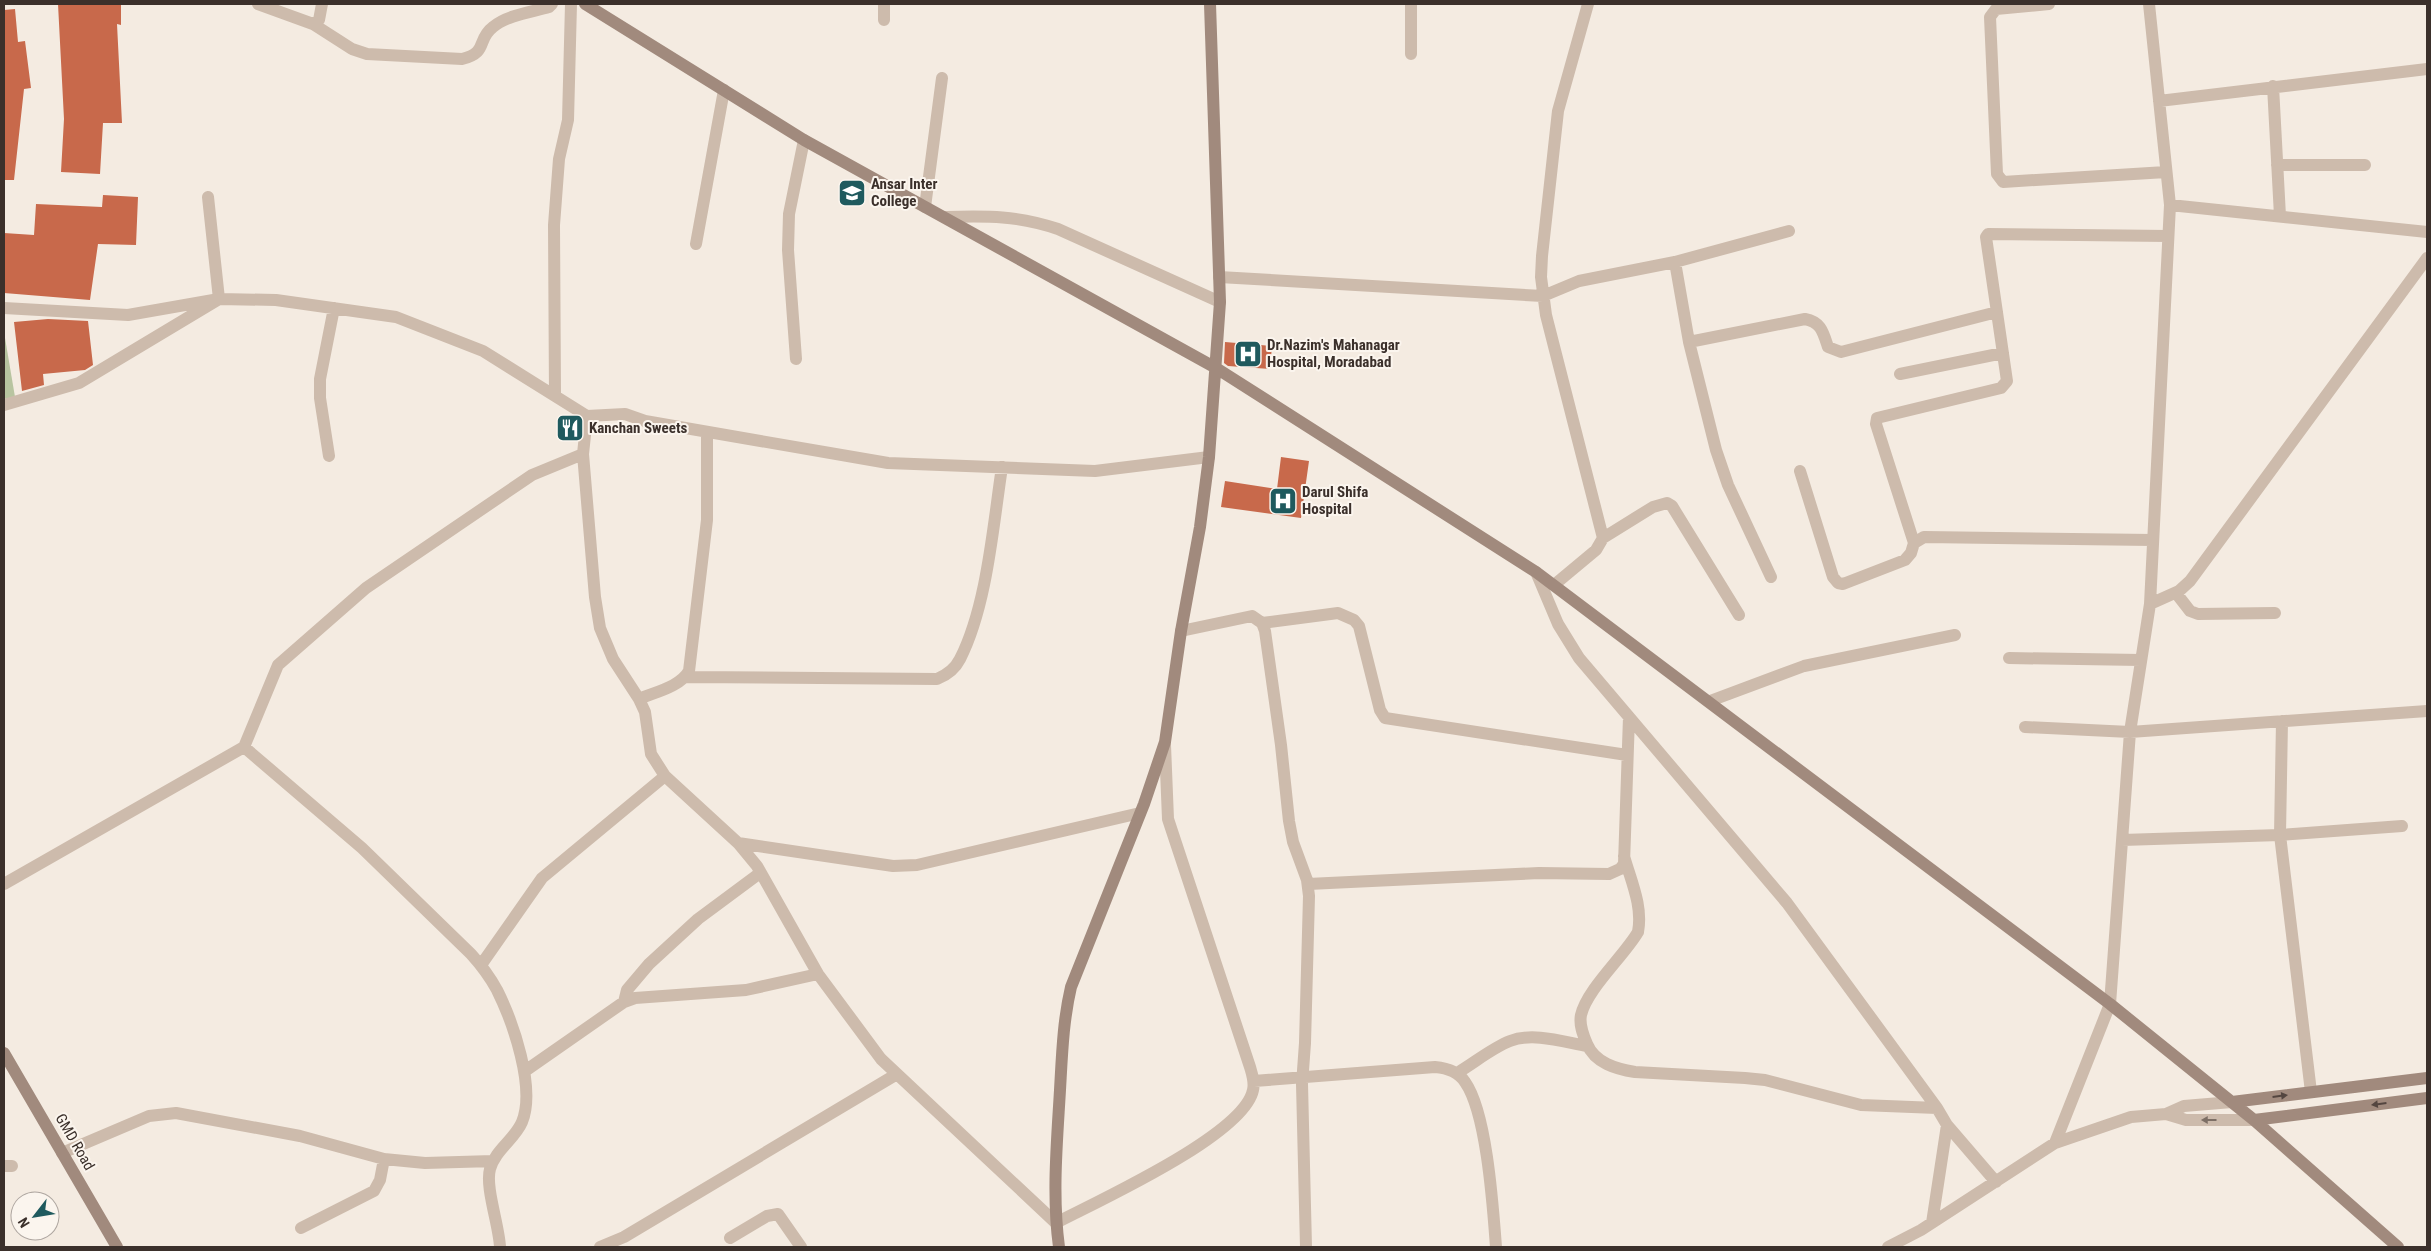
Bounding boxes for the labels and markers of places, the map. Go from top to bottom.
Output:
place label: Ansar Inter College [871,175,938,210]
school or university icon: Ansar Inter College [837,178,867,208]
place label: Dr.Nazim's Mahanagar Hospital, Moradabad [1267,336,1400,371]
hospital icon: Dr.Nazim's Mahanagar Hospital, Moradabad [1233,339,1263,369]
restaurant icon: Kanchan Sweets [555,413,585,443]
place label: Kanchan Sweets [589,419,687,437]
place label: Darul Shifa Hospital [1302,483,1368,518]
hospital icon: Darul Shifa Hospital [1268,486,1298,516]

